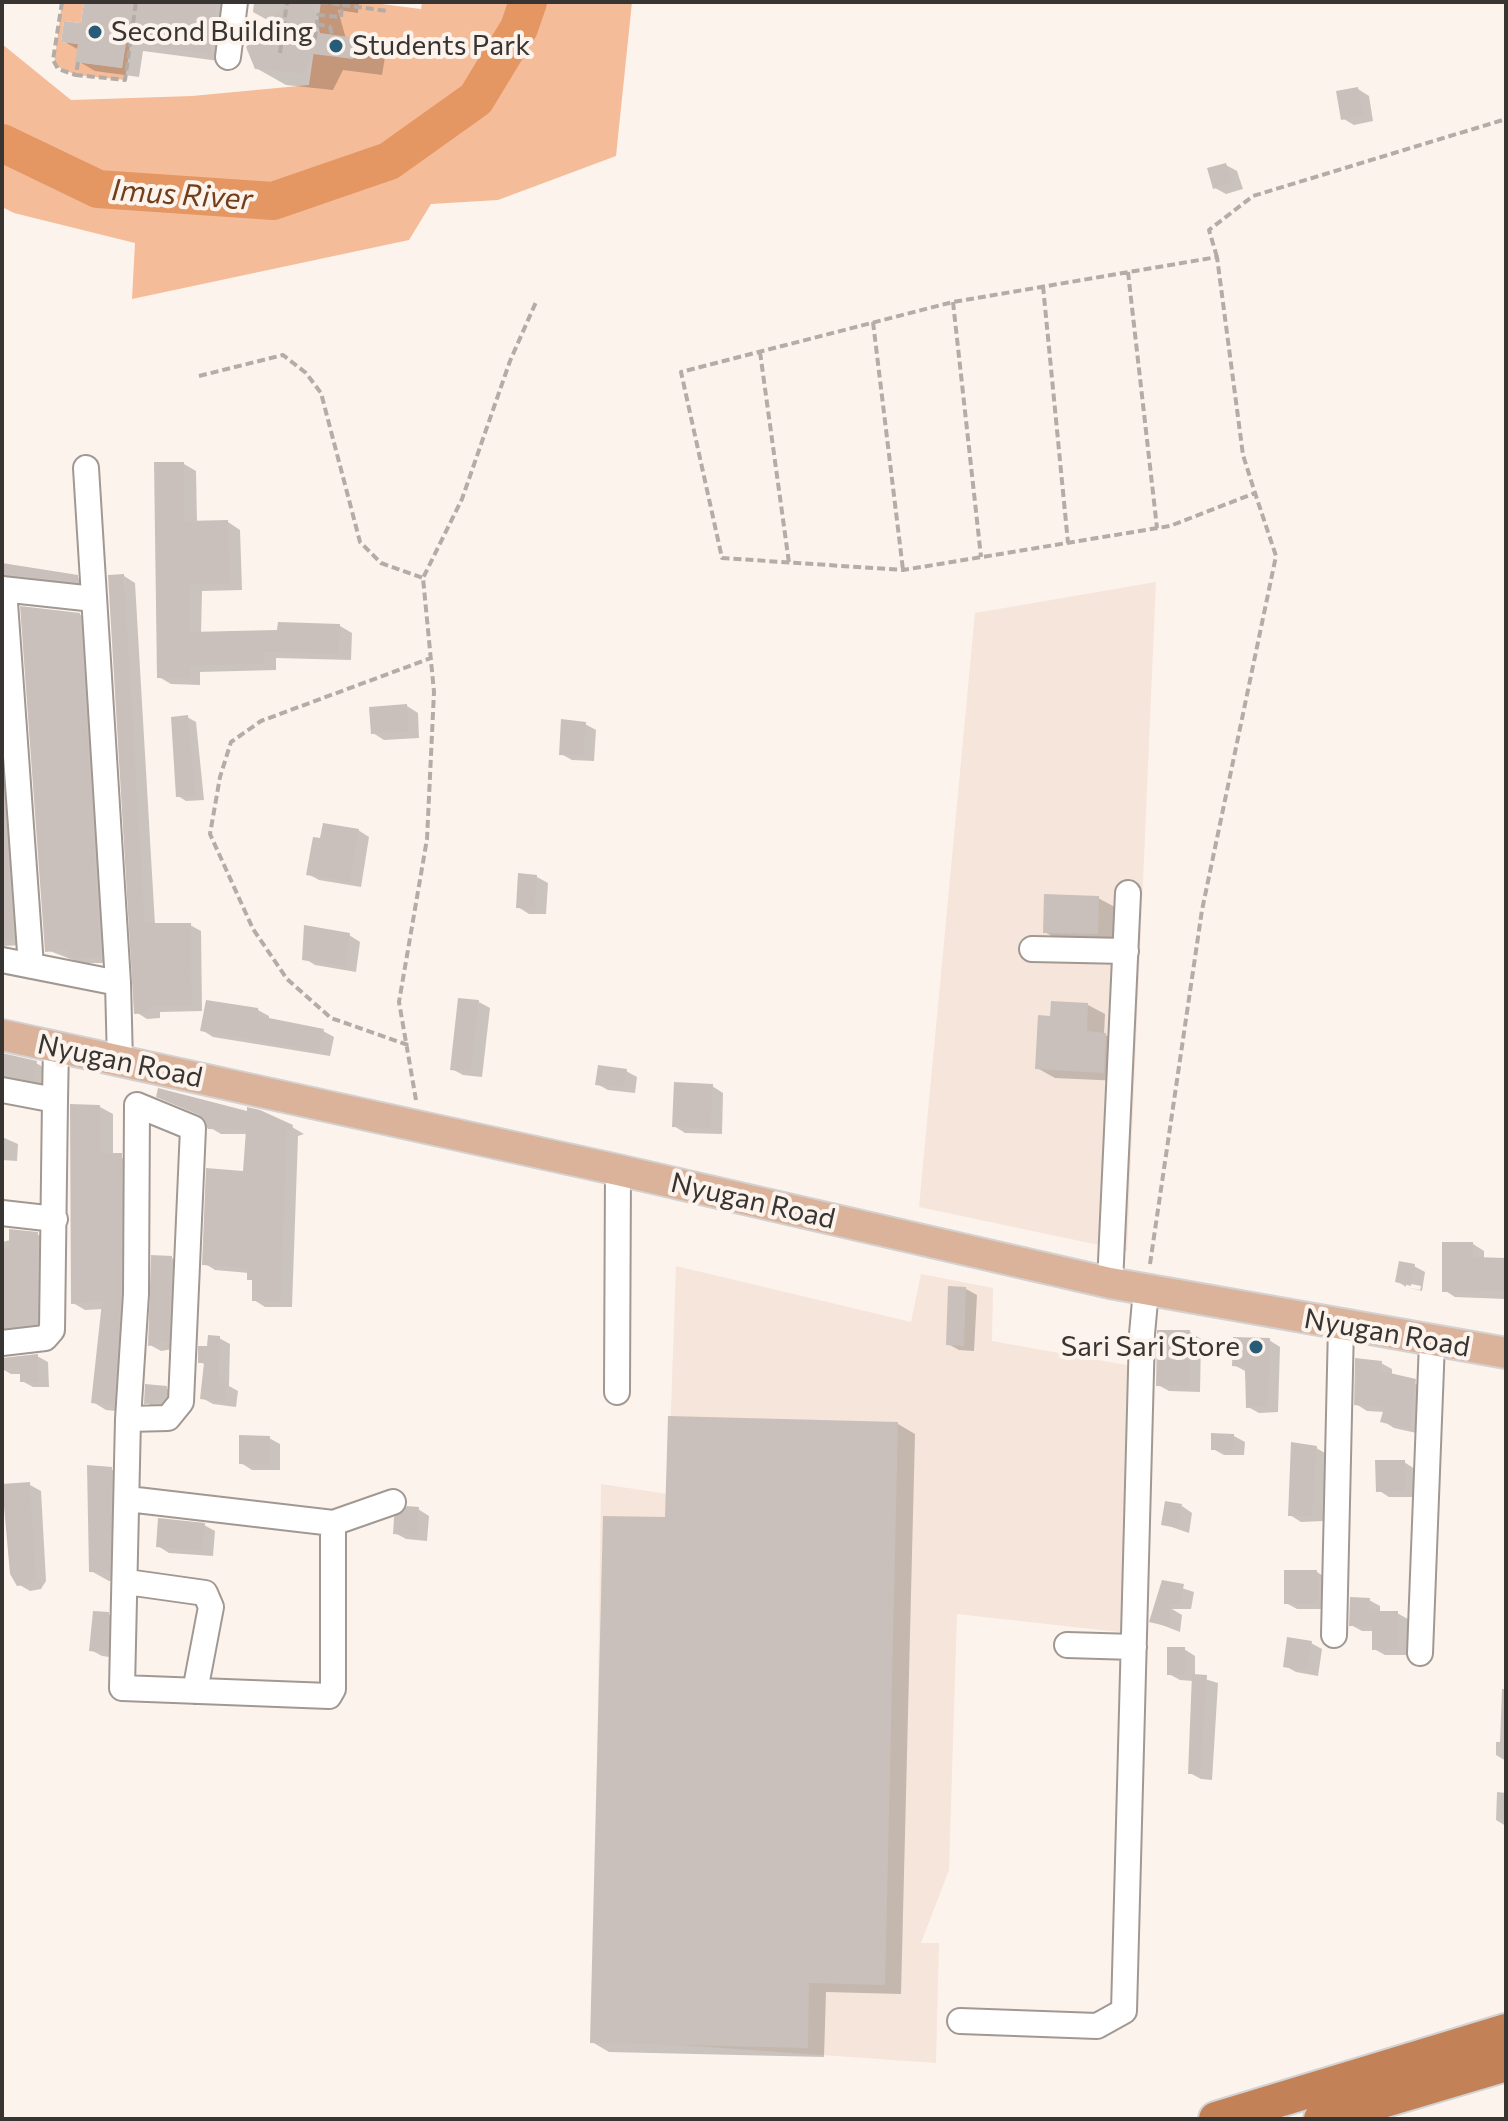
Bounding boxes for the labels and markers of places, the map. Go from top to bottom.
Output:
place label: Second Building [111,15,313,49]
marker: Second Building [86,23,104,41]
place label: Students Park [352,29,530,63]
marker: Students Park [327,37,345,55]
place label: Sari Sari Store [1061,1330,1240,1364]
marker: Sari Sari Store [1247,1338,1265,1356]

